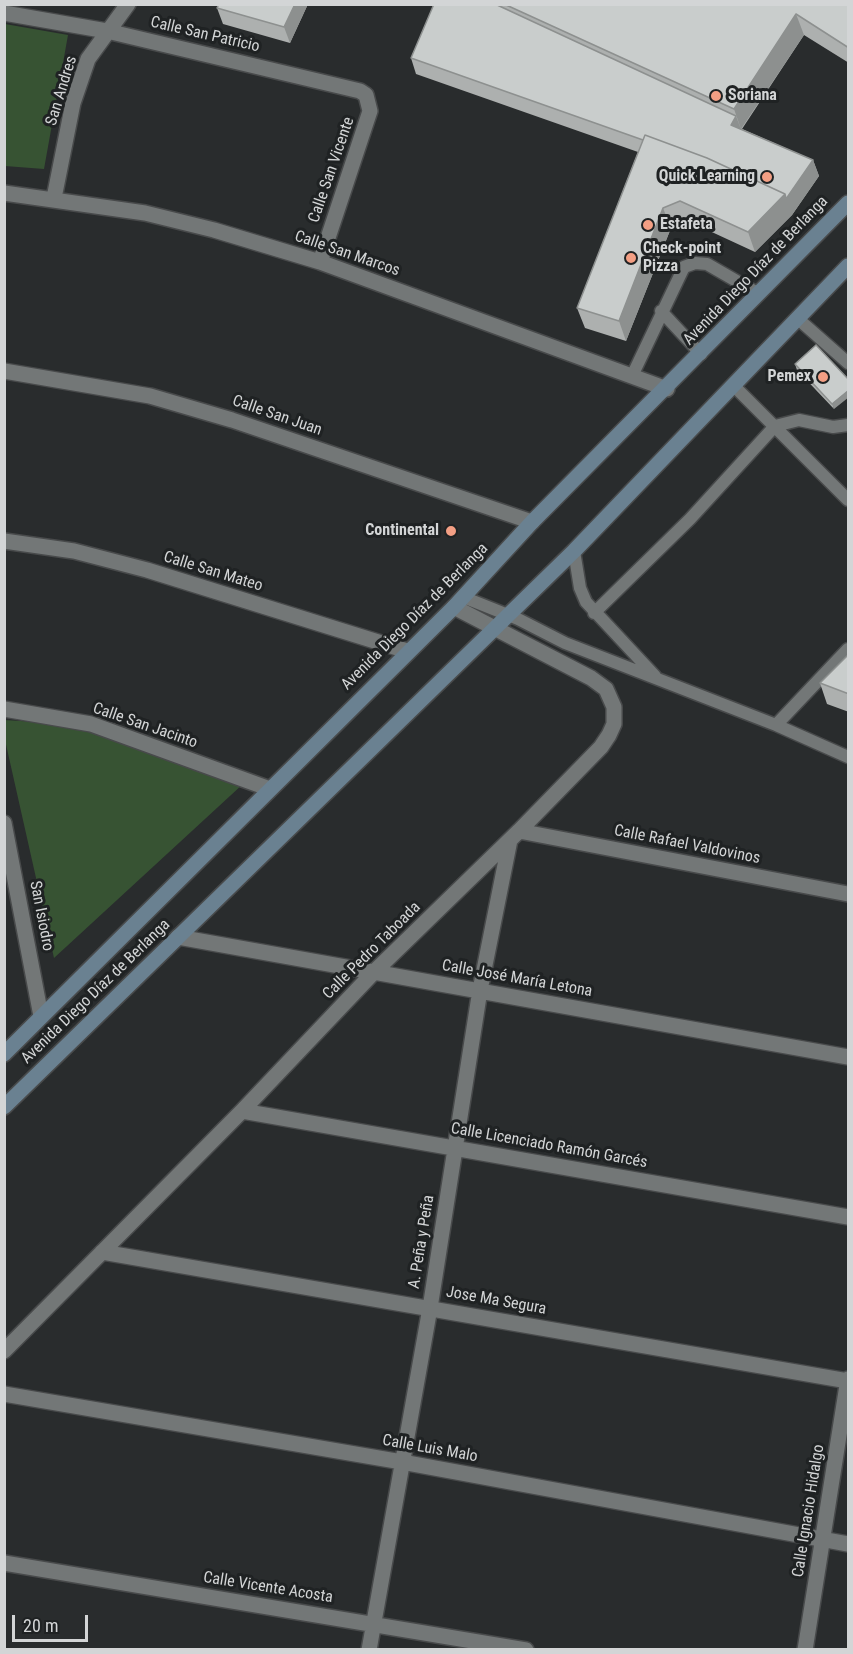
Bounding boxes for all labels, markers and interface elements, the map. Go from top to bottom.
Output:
street label: Calle San Patricio [149,13,261,57]
street label: San Andres [42,54,82,128]
place label: Soriana [728,86,777,106]
marker: Soriana [709,89,723,103]
street label: Calle San Vicente [305,115,359,225]
place label: Quick Learning [659,167,755,187]
marker: Quick Learning [760,170,774,184]
street label: Avenida Diego Díaz de Berlanga [680,192,832,350]
place label: Estafeta [660,215,713,235]
marker: Estafeta [641,218,655,232]
street label: Calle San Marcos [292,227,402,281]
place label: Check-point Pizza [643,239,721,277]
marker: Check-point Pizza [624,251,638,265]
place label: Pemex [768,367,811,387]
marker: Pemex [816,370,830,384]
street label: Calle San Juan [230,392,324,440]
place label: Continental [365,521,439,541]
marker: Continental [444,524,458,538]
street label: Avenida Diego Díaz de Berlanga [338,540,492,694]
street label: Calle San Mateo [161,548,265,596]
street label: Calle San Jacinto [90,699,200,753]
street label: Calle Rafael Valdovinos [612,821,762,869]
street label: San Isiodro [25,879,57,953]
street label: Calle Pedro Taboada [319,898,425,1004]
street label: Avenida Diego Díaz de Berlanga [17,916,175,1068]
street label: Calle José María Letona [440,956,594,1002]
street label: Calle Licenciado Ramón Garcés [449,1119,649,1173]
street label: A. Peña y Peña [405,1194,439,1290]
street label: Jose Ma Segura [444,1283,548,1319]
street label: Calle Luis Malo [381,1431,479,1467]
street label: Calle Ignacio Hidalgo [789,1443,829,1579]
street label: Calle Vicente Acosta [202,1568,334,1608]
scale bar [15,1603,92,1641]
text: 20 m [23,1615,58,1636]

